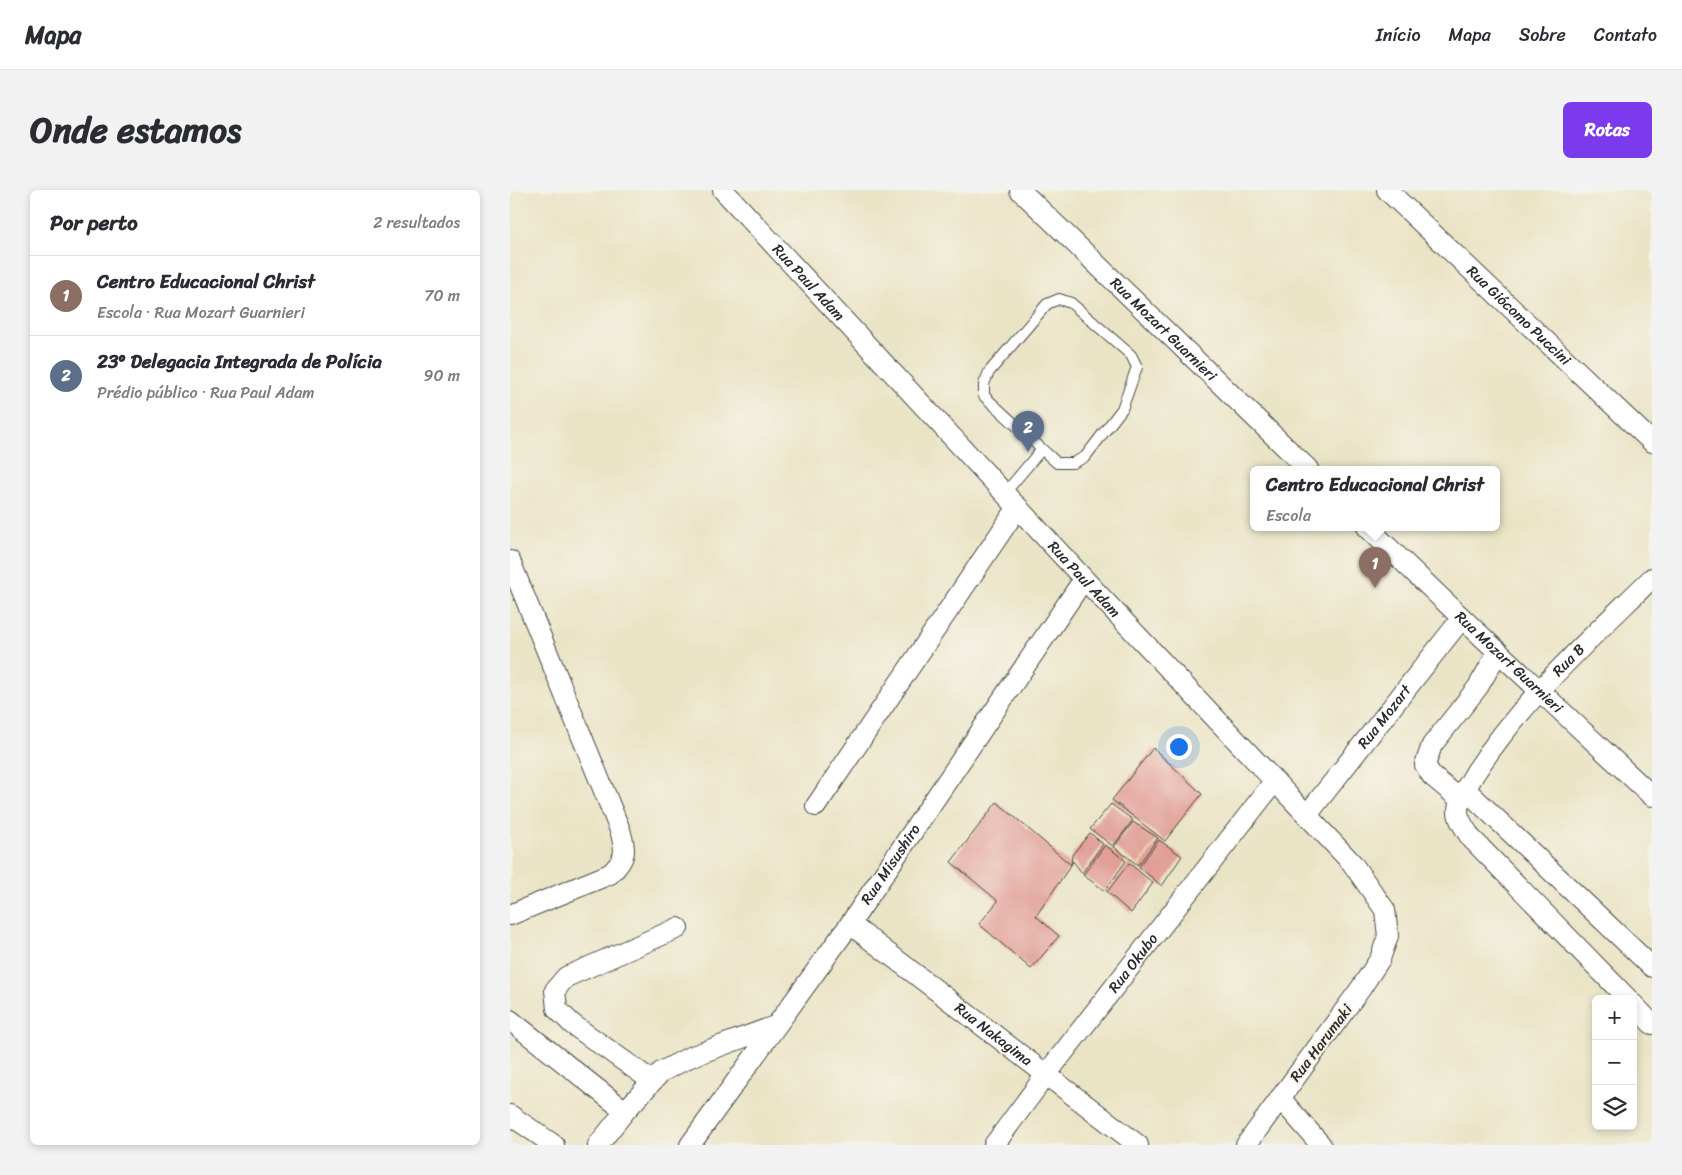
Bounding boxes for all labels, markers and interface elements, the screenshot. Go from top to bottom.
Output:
text: Mapa [25,14,81,56]
text: Início [1376,19,1421,51]
text: Mapa [1449,19,1491,51]
text: Sobre [1519,19,1566,51]
text: Contato [1594,19,1657,51]
text: Onde estamos [30,99,241,161]
button: Rotas [1563,102,1652,158]
text: Por perto [50,204,138,242]
text: 2 resultados [373,208,460,237]
street label: Rua Paul Adam [766,238,852,327]
street label: Rua Giócomo Puccini [1460,259,1578,372]
text: Centro Educacional Christ [97,265,315,298]
street label: Rua Mozart Guarnieri [1104,271,1224,388]
text: 1 [63,281,69,310]
text: 70 m [424,281,460,310]
text: Escola · Rua Mozart Guarnieri [97,298,305,327]
text: 23º Delegacia Integrada de Polícia [97,345,382,378]
text: 2 [61,361,71,390]
text: 90 m [424,361,460,390]
text: Prédio público · Rua Paul Adam [97,378,315,407]
pin: 2 [1012,411,1044,452]
popup [1250,466,1500,531]
text: Centro Educacional Christ [1266,468,1484,501]
text: Escola [1266,501,1311,530]
street label: Rua Paul Adam [1041,534,1127,624]
pin: 1 [1359,547,1391,588]
street label: Rua Mozart Guarnieri [1449,604,1570,720]
street label: Rua B [1546,637,1591,683]
street label: Rua Mozart [1351,678,1419,755]
your location [1166,734,1192,760]
street label: Rua Misushiro [854,818,928,910]
street label: Rua Okubo [1101,927,1165,999]
map controls [1592,995,1637,1130]
button: + [1592,995,1637,1040]
street label: Rua Nakagima [949,996,1039,1073]
street label: Rua Harumaki [1283,998,1360,1088]
button: − [1592,1040,1637,1085]
button: layers [1592,1085,1637,1130]

